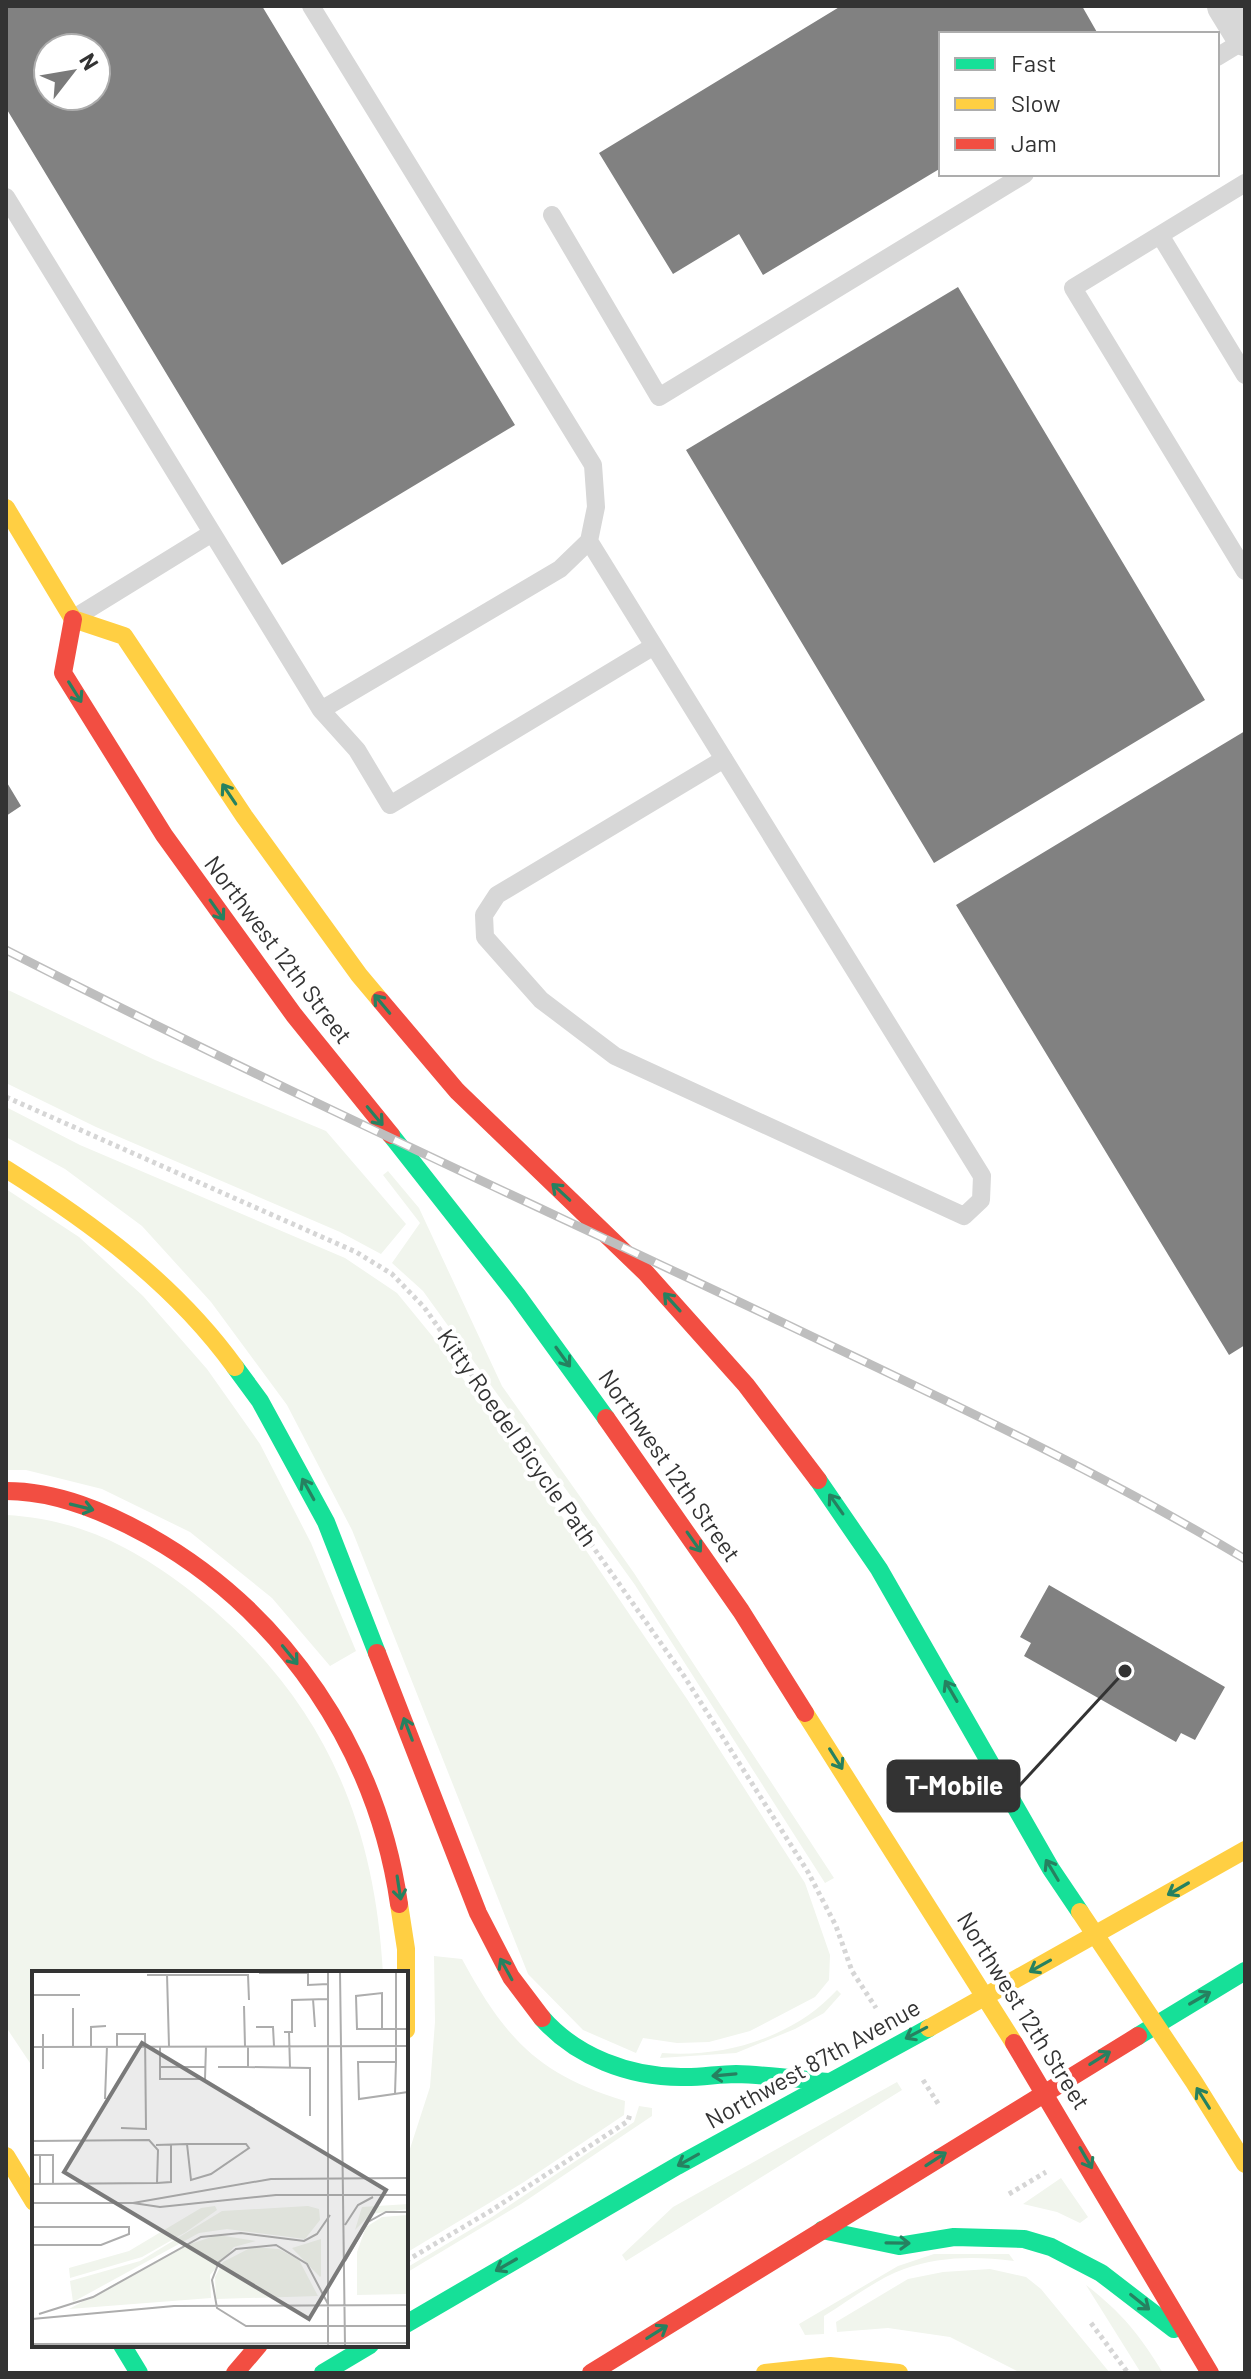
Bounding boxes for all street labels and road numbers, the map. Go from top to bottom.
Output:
street label: Northwest 12th Street [199,849,359,1049]
street label: Kitty Roedel Bicycle Path [432,1323,604,1551]
street label: Northwest 12th Street [593,1364,747,1567]
street label: Northwest 12th Street [952,1906,1097,2114]
street label: Northwest 87th Avenue [700,1992,925,2134]

